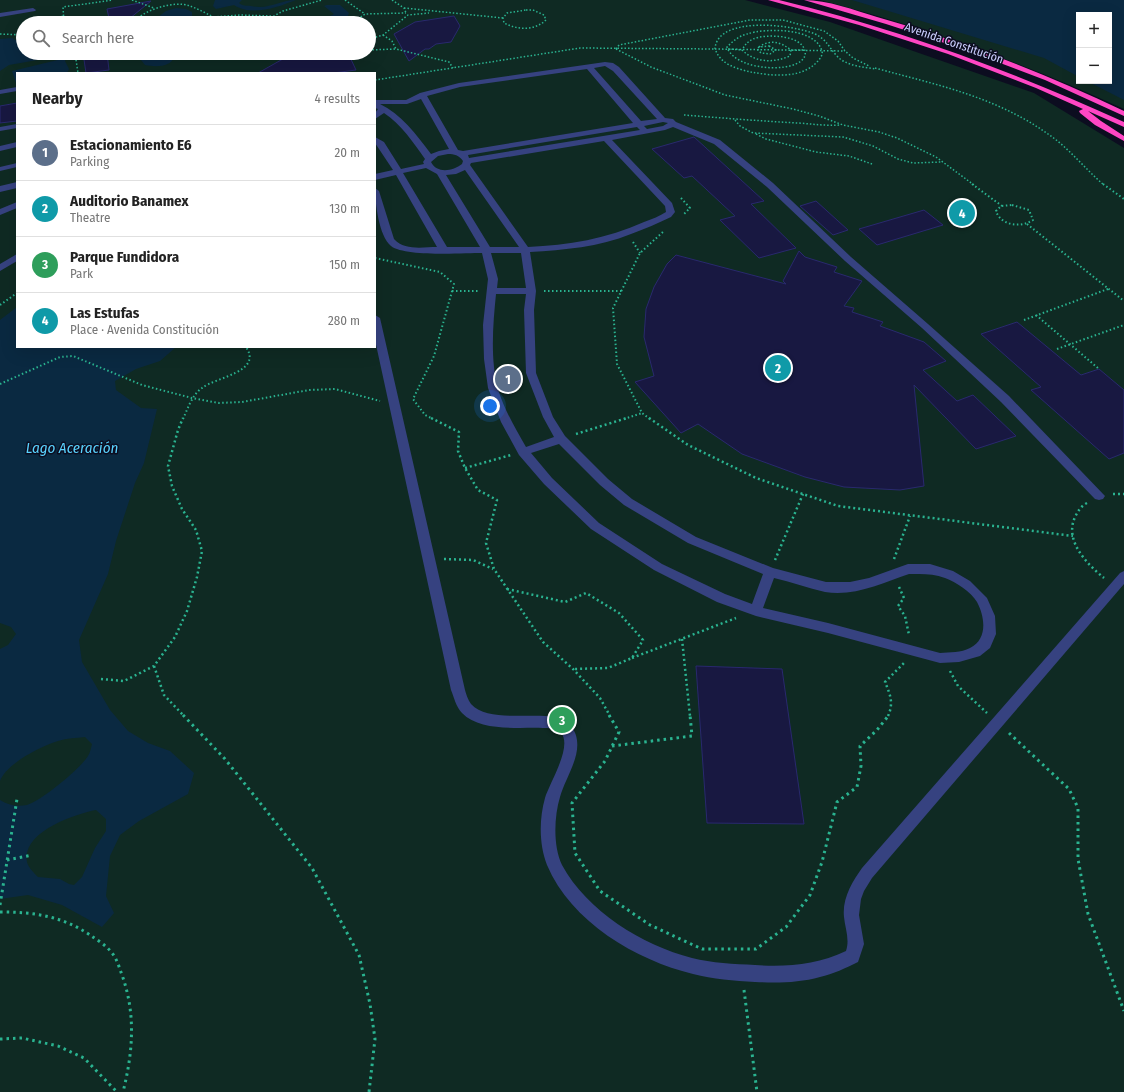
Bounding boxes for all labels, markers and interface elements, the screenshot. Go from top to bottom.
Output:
map controls [1076,12,1112,84]
button: + [1076,12,1112,48]
search box [16,16,376,60]
street label: Avenida Constitución [903,20,1005,66]
icon: search [30,27,52,49]
text: Search here [62,29,134,47]
button: − [1076,48,1112,84]
text: Nearby [32,88,83,109]
text: 4 results [314,91,360,106]
text: Estacionamiento E6 [70,136,192,154]
text: 1 [42,145,48,160]
text: 20 m [334,145,360,160]
text: Parking [70,154,109,169]
text: Auditorio Banamex [70,192,189,210]
pin: 4 [949,198,975,228]
text: 2 [42,201,48,216]
text: 130 m [329,201,360,216]
text: Theatre [70,210,110,225]
text: Parque Fundidora [70,248,179,266]
text: 3 [42,257,48,272]
text: 150 m [329,257,360,272]
text: Park [70,266,93,281]
text: Las Estufas [70,304,139,322]
text: 4 [42,313,48,328]
text: 280 m [328,313,360,328]
text: Place · Avenida Constitución [70,322,219,337]
pin: 2 [765,353,791,383]
pin: 1 [495,364,521,394]
your location [480,396,500,416]
water label: Lago Aceración [26,439,118,457]
pin: 3 [549,705,575,735]

